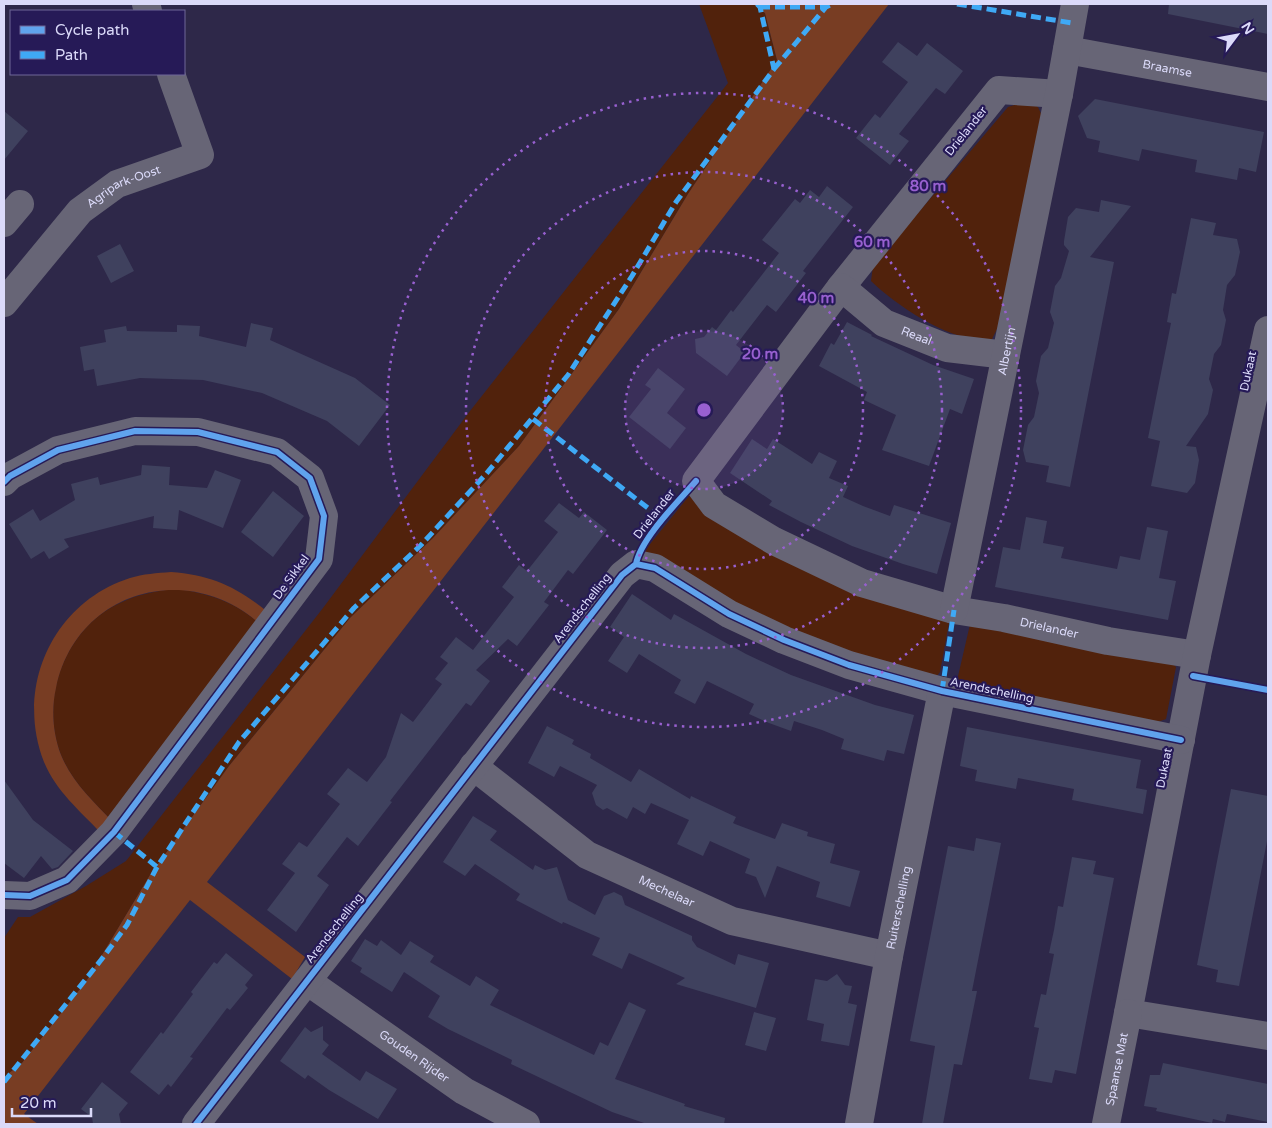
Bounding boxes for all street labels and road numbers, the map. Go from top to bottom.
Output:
street label: Braamse [1141,57,1193,80]
street label: Drielander [942,103,990,158]
street label: Agripark-Oost [84,162,163,211]
street label: Reaal [899,324,934,348]
street label: Albertijn [995,326,1018,377]
street label: Dukaat [1237,349,1259,392]
street label: Drielander [630,486,678,542]
street label: De Sikkel [270,552,312,602]
street label: Arendschelling [550,570,614,646]
street label: Drielander [1019,615,1080,641]
street label: Arendschelling [949,674,1035,706]
street label: Dukaat [1153,746,1175,789]
street label: Ruiterschelling [883,865,914,951]
street label: Mechelaar [636,872,697,910]
street label: Arendschelling [302,890,366,966]
street label: Gouden Rijder [377,1027,452,1086]
street label: Spaanse Mat [1103,1031,1131,1107]

